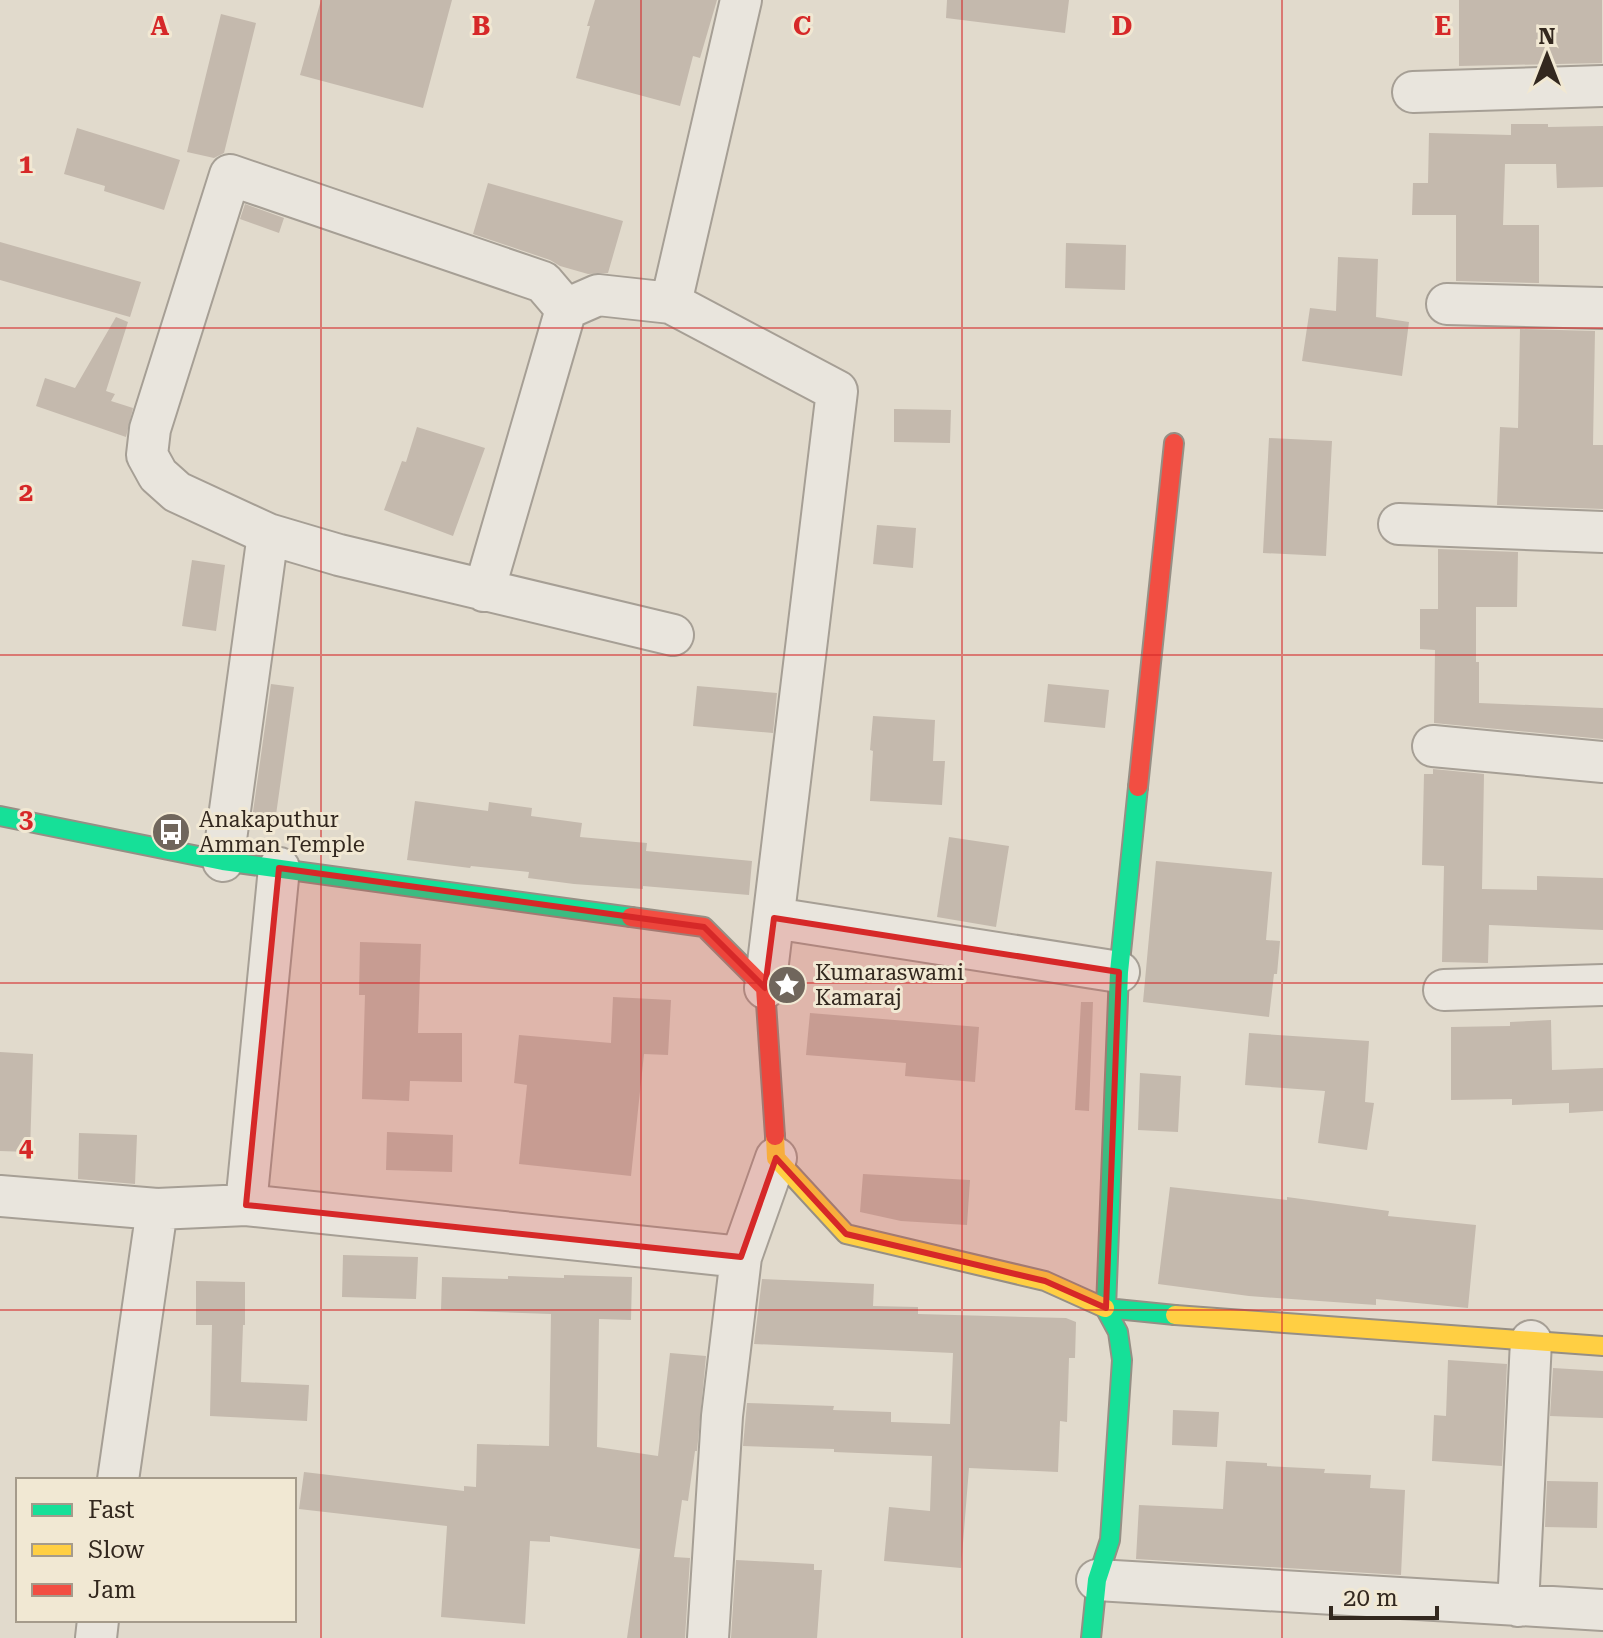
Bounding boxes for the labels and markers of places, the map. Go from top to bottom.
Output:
place label: Anakaputhur Amman Temple [199,807,365,857]
bus stop icon: Anakaputhur Amman Temple [150,811,192,853]
place label: Kumaraswami Kamaraj [815,960,964,1010]
place icon: Kumaraswami Kamaraj [766,964,808,1006]

